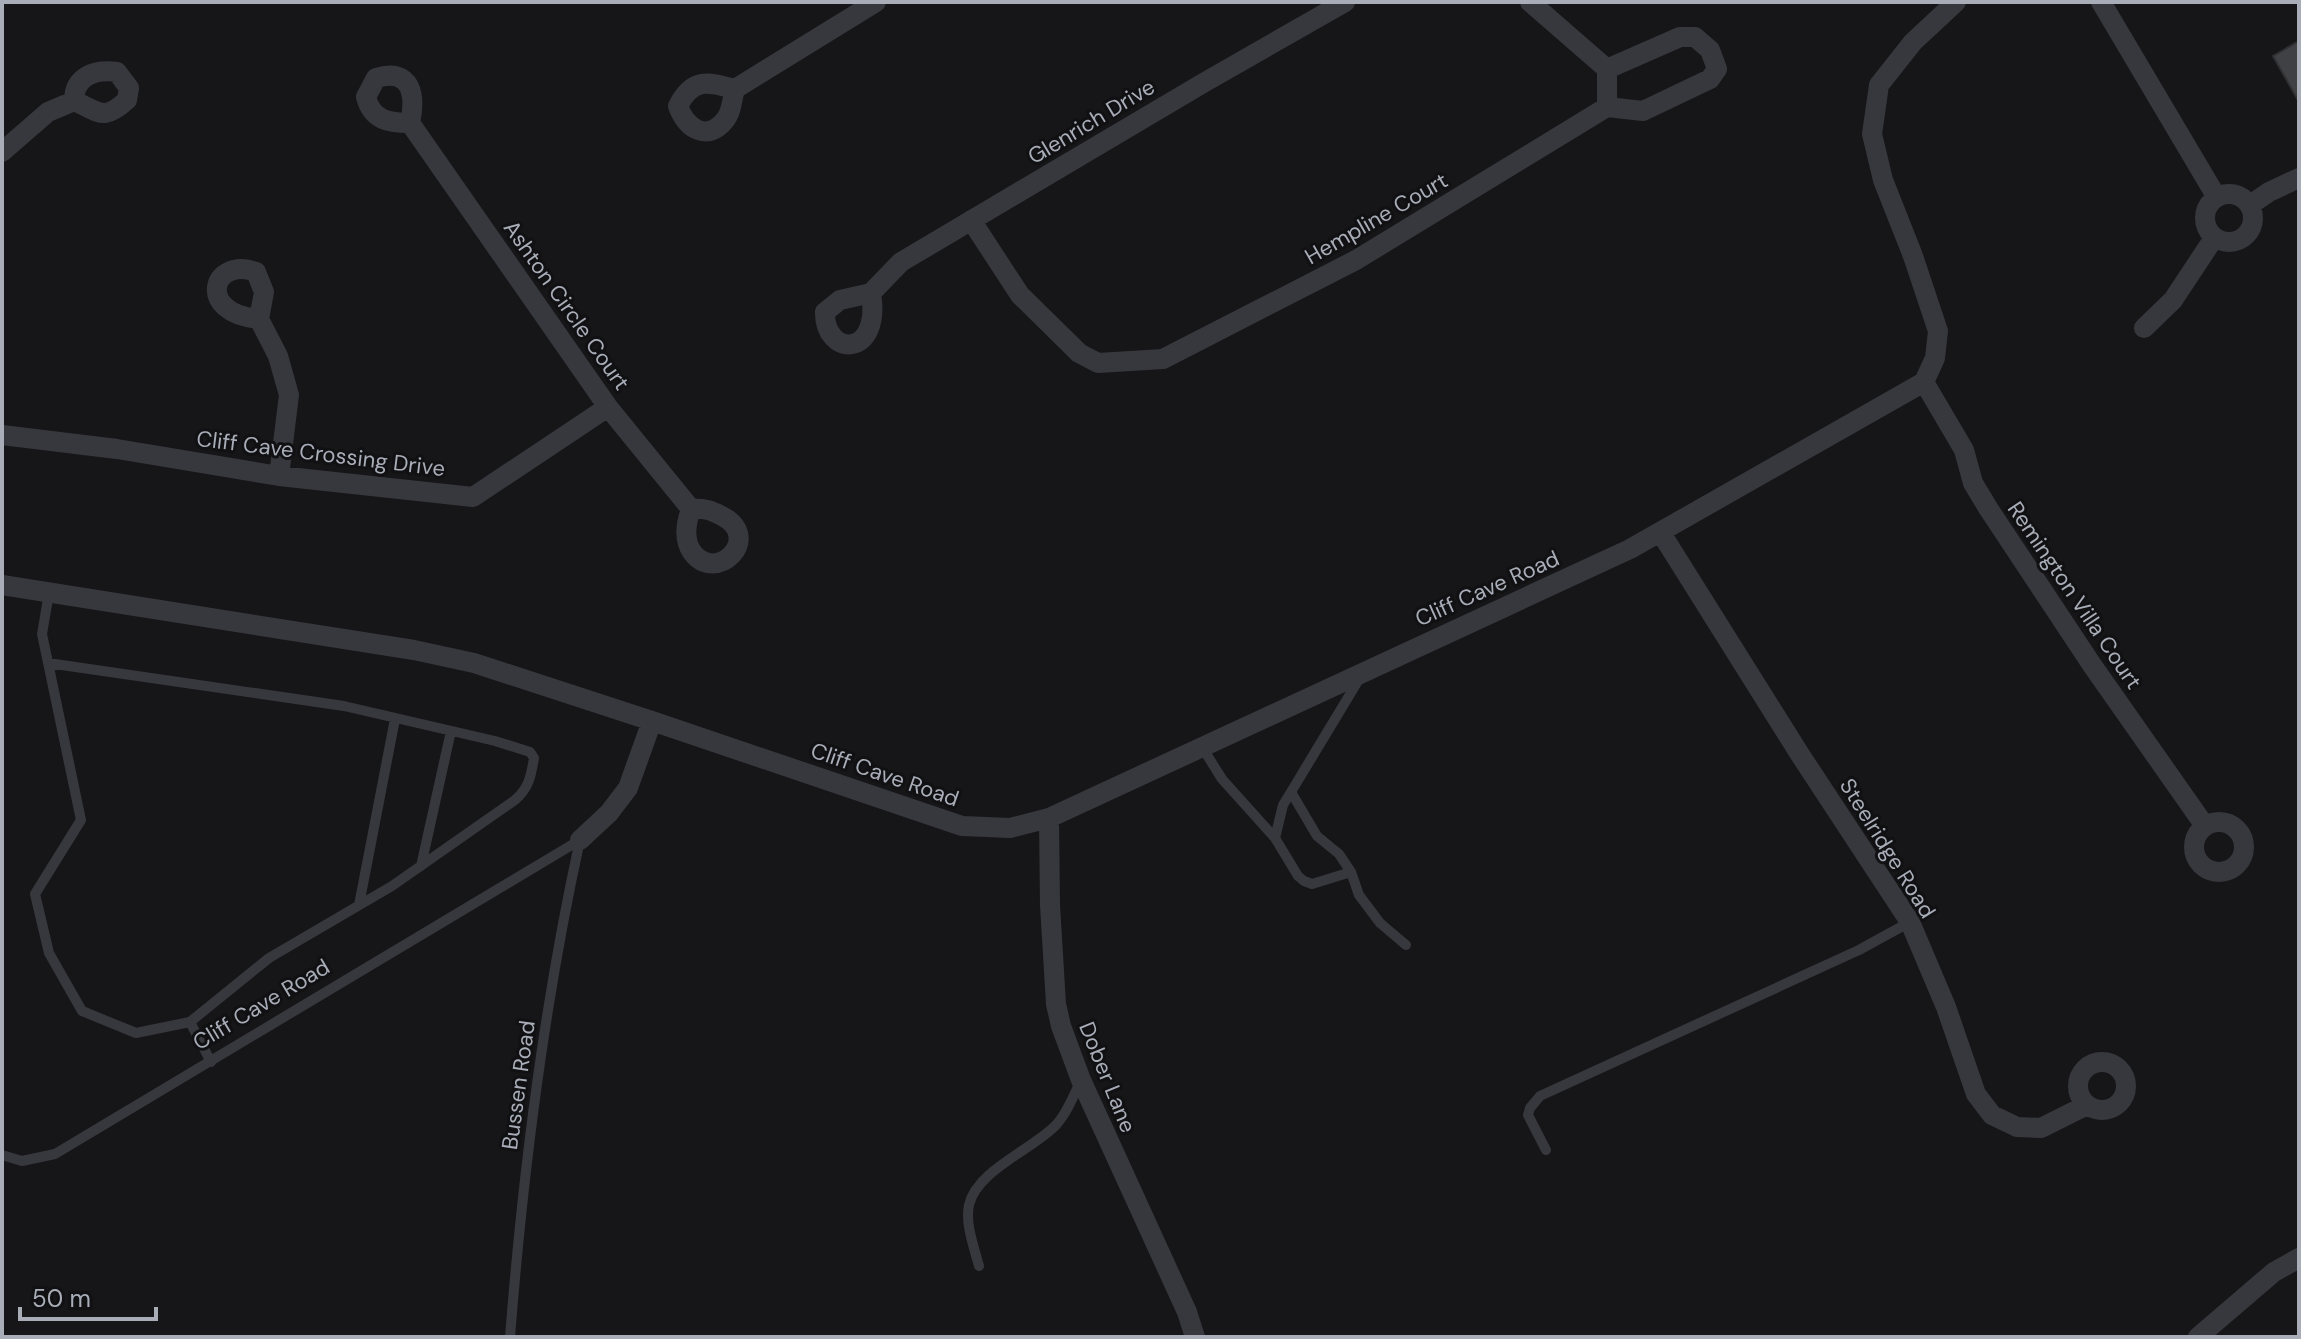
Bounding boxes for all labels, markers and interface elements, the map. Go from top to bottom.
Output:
street label: Glenrich Drive [1022,72,1160,171]
street label: Hempline Court [1300,166,1453,271]
street label: Ashton Circle Court [497,215,636,396]
street label: Cliff Cave Crossing Drive [195,424,447,483]
street label: Remington Villa Court [2001,496,2148,695]
street label: Cliff Cave Road [1411,544,1564,633]
street label: Cliff Cave Road [807,736,963,813]
street label: Steelridge Road [1833,773,1942,924]
street label: Cliff Cave Road [187,952,335,1057]
street label: Dober Lane [1072,1017,1143,1137]
street label: Bussen Road [495,1019,542,1152]
scale bar [20,1271,156,1321]
text: 50 m [32,1283,91,1314]

